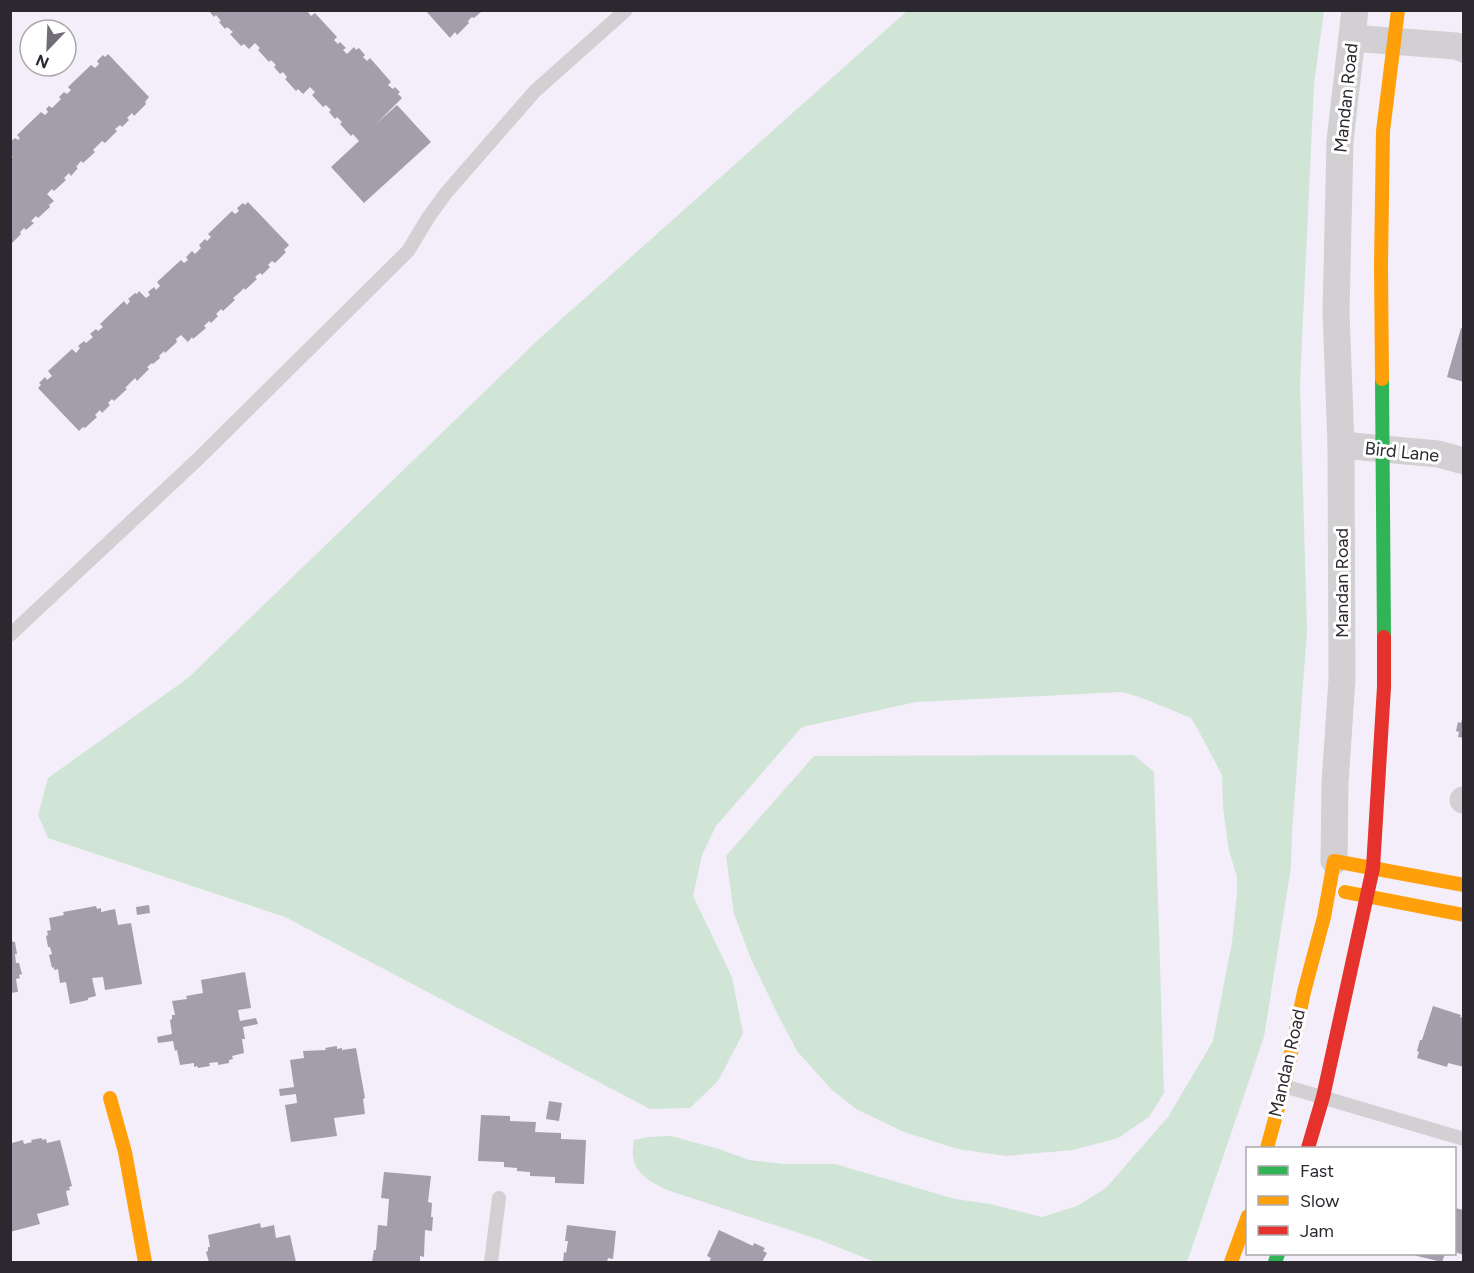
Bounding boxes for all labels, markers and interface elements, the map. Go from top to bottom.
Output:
north arrow [18,18,78,78]
street label: Mandan Road [1329,42,1363,154]
text: N [33,50,52,73]
street label: Bird Lane [1364,437,1440,467]
street label: Mandan Road [1331,528,1353,638]
street label: Mandan Road [1264,1007,1310,1119]
legend [1246,1147,1456,1255]
text: Fast [1300,1160,1334,1182]
text: Slow [1300,1190,1339,1212]
text: Jam [1300,1220,1334,1242]

